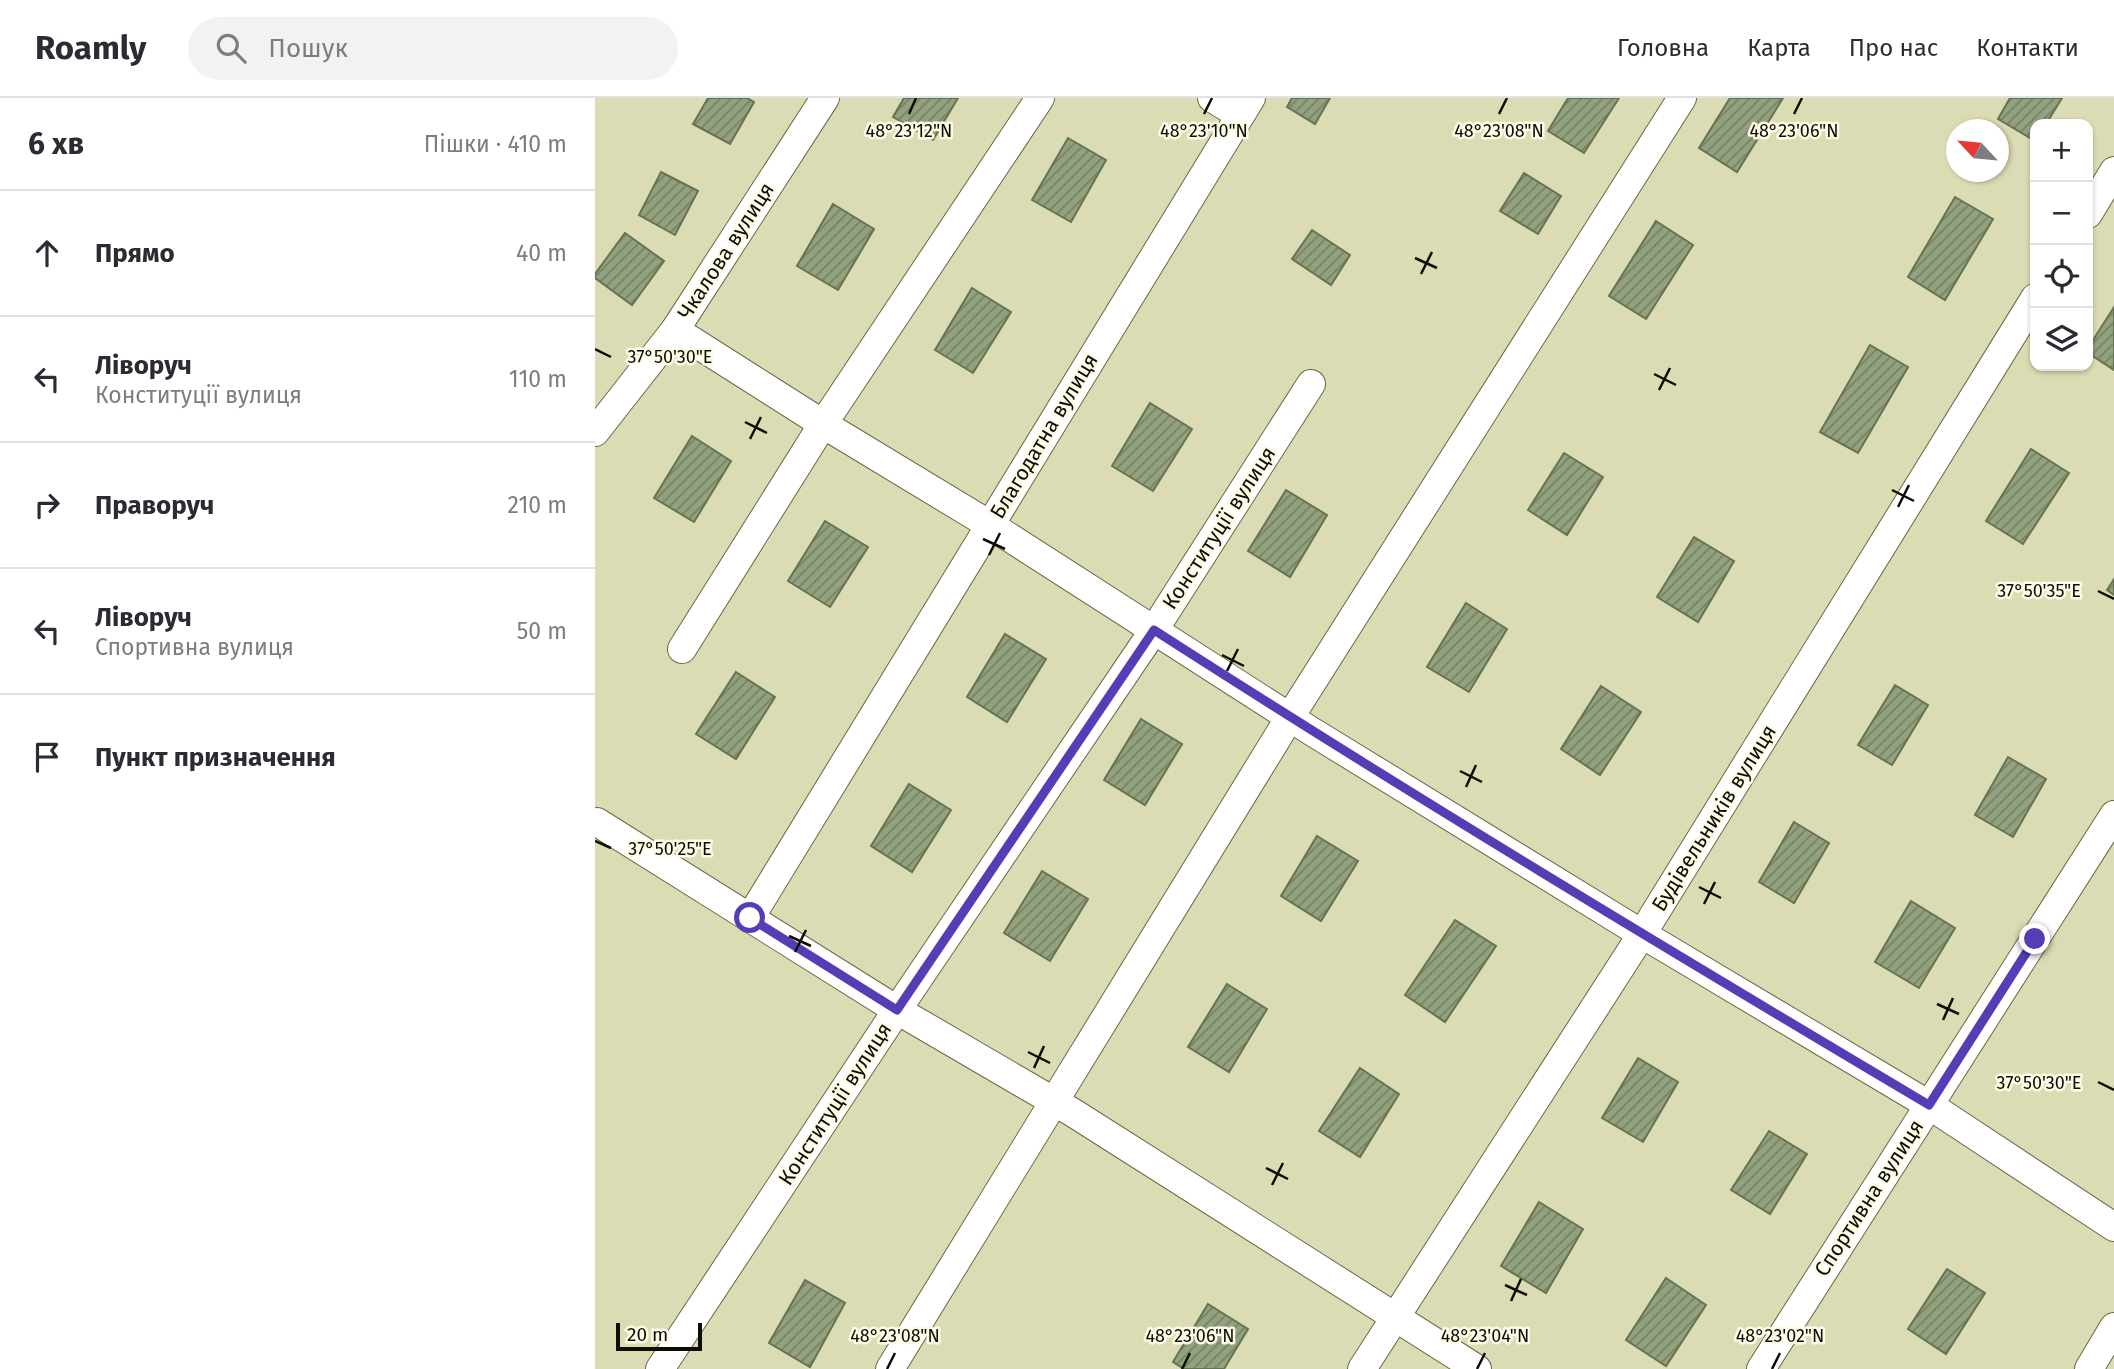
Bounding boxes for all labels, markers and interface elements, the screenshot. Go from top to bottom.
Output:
search box [188,17,678,80]
text: Roamly [35,28,146,68]
icon: search [212,29,250,67]
text: Пошук [268,33,348,64]
text: Головна [1617,34,1709,62]
text: Карта [1747,34,1811,62]
text: Про нас [1849,34,1938,62]
text: Контакти [1976,34,2079,62]
north arrow [1946,119,2009,182]
map controls [2030,119,2093,371]
button: + [2030,119,2093,182]
text: 48°23'12"N [866,120,952,142]
text: 48°23'10"N [1160,120,1248,142]
text: 48°23'08"N [1454,120,1544,142]
text: 48°23'06"N [1749,120,1839,142]
text: 6 хв [28,126,84,162]
text: Пішки · 410 m [424,130,567,158]
street label: Чкалова вулиця [672,178,780,324]
button: − [2030,182,2093,245]
icon: ahead [28,234,66,272]
text: Прямо [95,238,175,269]
text: 40 m [516,239,567,267]
button: locate [2030,245,2093,308]
button: layers [2030,308,2093,371]
text: 37°50'30"E [628,346,712,368]
street label: Благодатна вулиця [984,349,1104,523]
text: Ліворуч [95,350,192,381]
icon: left [28,360,66,398]
text: 110 m [509,365,567,393]
text: Конституції вулиця [95,381,302,409]
street label: Конституції вулиця [1157,442,1281,614]
icon: right [28,486,66,524]
text: Праворуч [95,490,214,521]
text: 210 m [508,491,567,519]
text: 37°50'35"E [1997,580,2081,602]
text: Ліворуч [95,602,192,633]
icon: left [28,612,66,650]
text: 50 m [517,617,567,645]
text: Спортивна вулиця [95,633,294,661]
street label: Будівельників вулиця [1646,720,1782,916]
icon: arrive [28,738,66,776]
text: Пункт призначення [95,742,336,773]
text: 37°50'25"E [628,838,712,860]
route start [734,902,765,933]
route end [2019,923,2050,954]
street label: Конституції вулиця [773,1018,897,1190]
text: 37°50'30"E [1997,1072,2081,1094]
street label: Спортивна вулиця [1809,1115,1929,1281]
scale bar [616,1320,702,1352]
text: 20 m [627,1323,668,1346]
text: 48°23'08"N [850,1325,940,1347]
text: 48°23'06"N [1145,1325,1235,1347]
text: 48°23'04"N [1441,1325,1529,1347]
text: 48°23'02"N [1736,1325,1824,1347]

